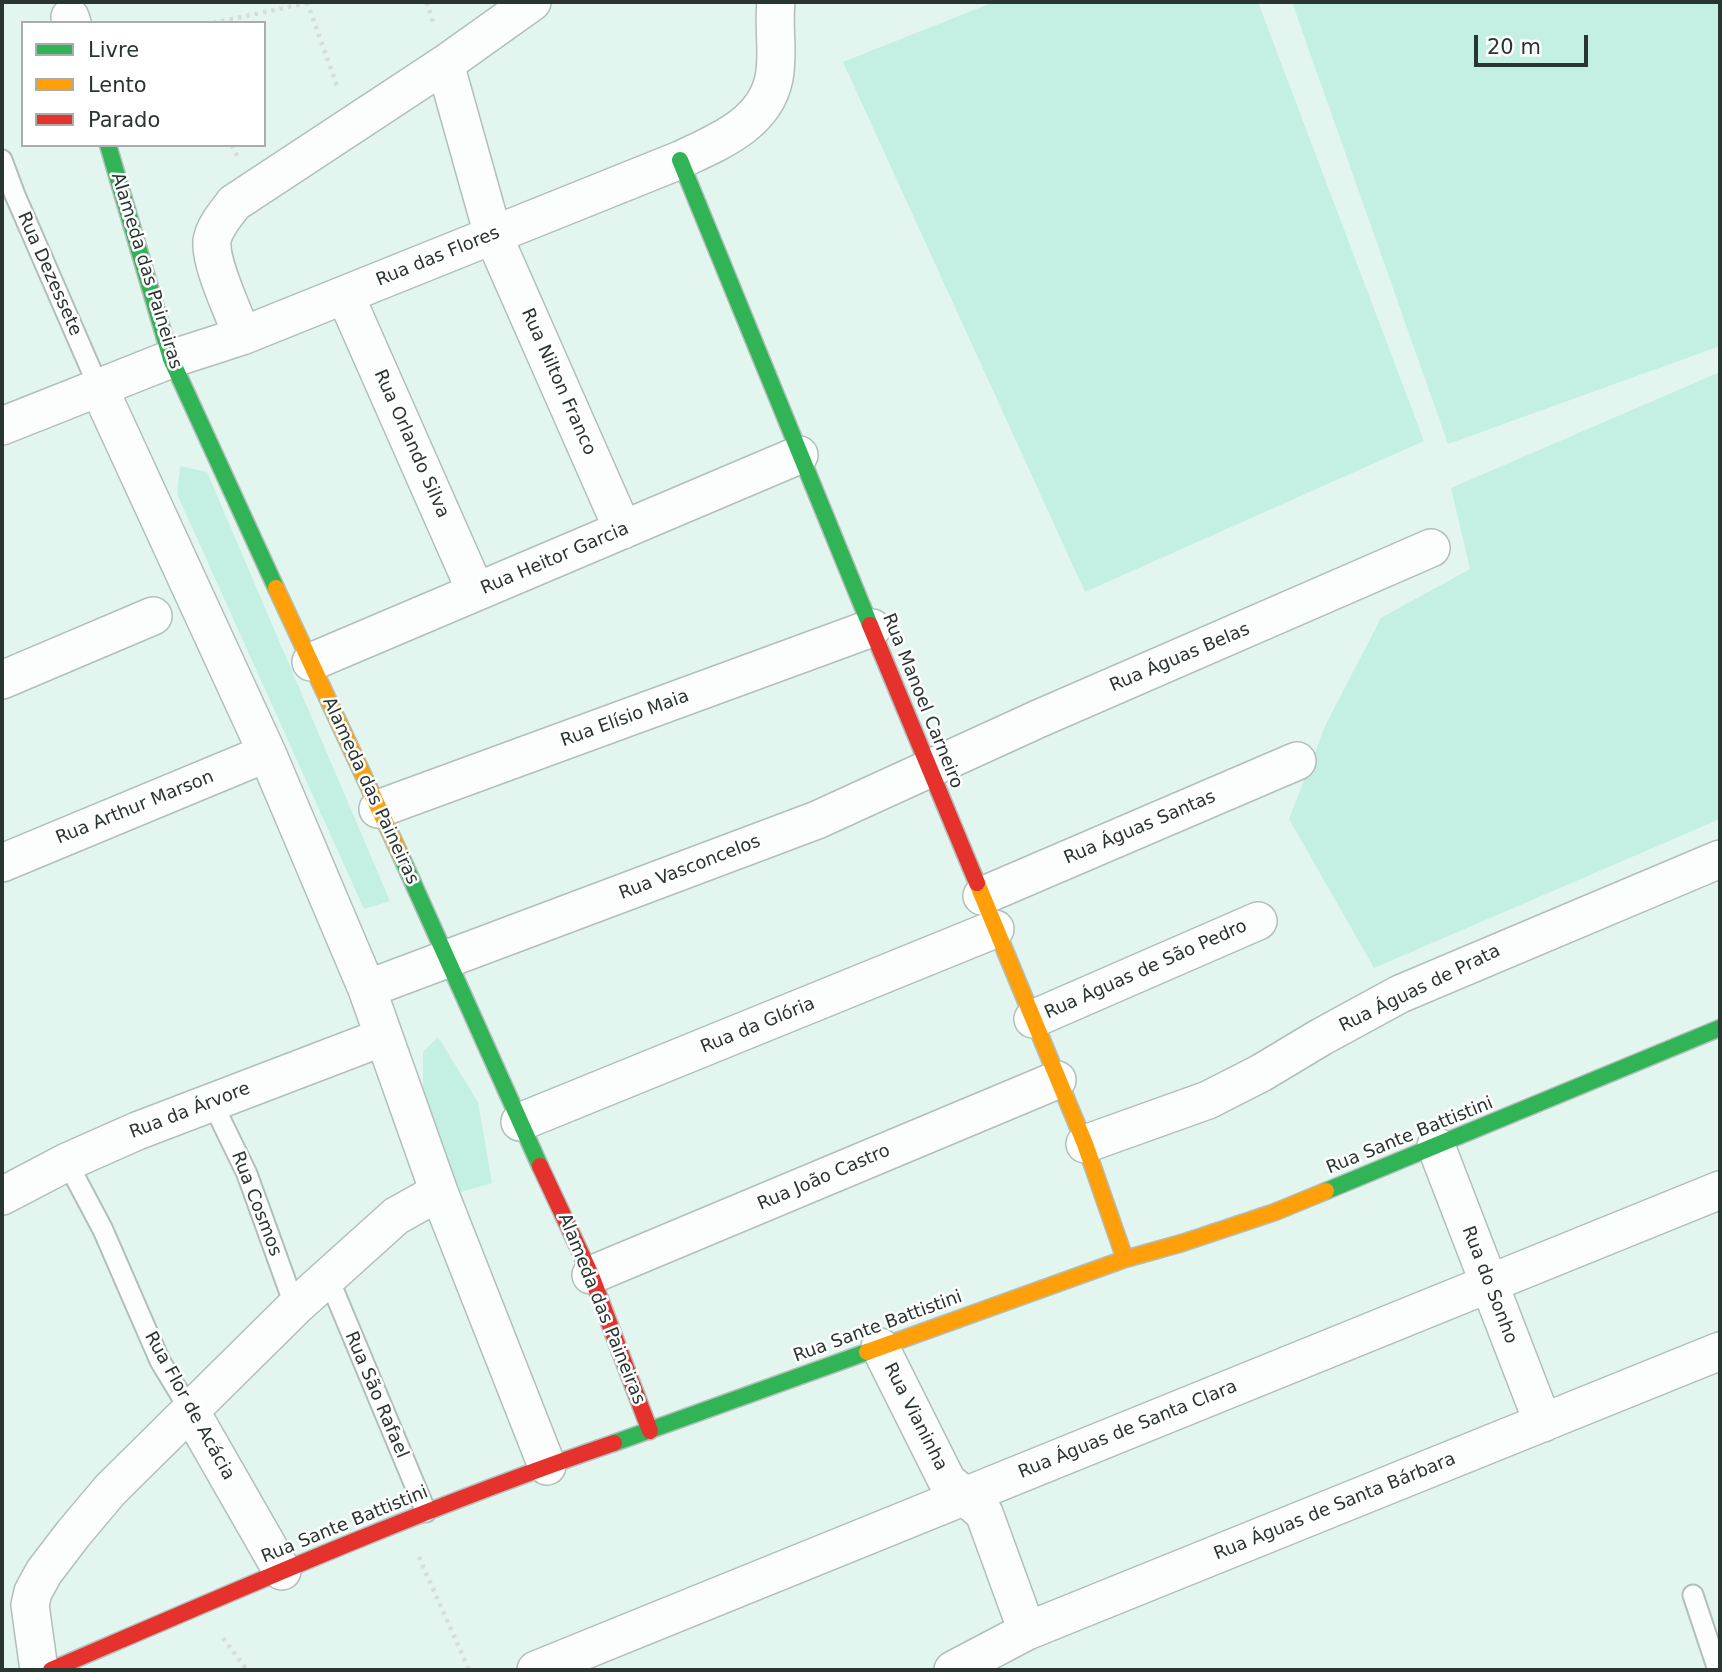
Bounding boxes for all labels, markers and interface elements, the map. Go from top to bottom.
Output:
legend [21,21,266,147]
scale bar [1477,21,1591,65]
text: 20 m [1487,35,1541,59]
text: Livre [88,38,139,62]
text: Lento [88,73,147,97]
text: Parado [88,108,160,132]
street label: Alameda das Paineiras [106,170,186,372]
street label: Rua Dezessete [12,209,86,339]
street label: Rua das Flores [373,222,503,292]
street label: Rua Nilton Franco [516,305,600,459]
street label: Rua Orlando Silva [369,366,453,522]
street label: Rua Heitor Garcia [478,518,632,600]
street label: Rua Manoel Carneiro [877,610,967,792]
street label: Rua Águas Belas [1107,619,1253,697]
street label: Rua Elísio Maia [558,686,692,752]
street label: Alameda das Paineiras [317,694,423,888]
street label: Rua Arthur Marson [53,766,217,850]
street label: Rua Águas Santas [1061,786,1219,870]
street label: Rua Vasconcelos [616,831,764,905]
street label: Rua Águas de São Pedro [1041,916,1251,1024]
street label: Rua Águas de Prata [1336,941,1504,1037]
street label: Rua da Glória [698,993,818,1059]
street label: Rua da Árvore [127,1078,253,1144]
street label: Rua Sante Battistini [1323,1093,1497,1179]
street label: Rua João Castro [754,1140,894,1216]
street label: Rua Cosmos [226,1148,286,1260]
street label: Alameda das Paineiras [553,1210,649,1408]
street label: Rua do Sonho [1457,1223,1521,1347]
street label: Rua Sante Battistini [791,1286,965,1368]
street label: Rua Flor de Acácia [139,1328,239,1484]
street label: Rua São Rafael [340,1328,412,1462]
street label: Rua Vianinha [879,1359,951,1475]
street label: Rua Águas de Santa Clara [1015,1376,1241,1484]
street label: Rua Águas de Santa Bárbara [1211,1449,1459,1565]
street label: Rua Sante Battistini [258,1482,432,1568]

